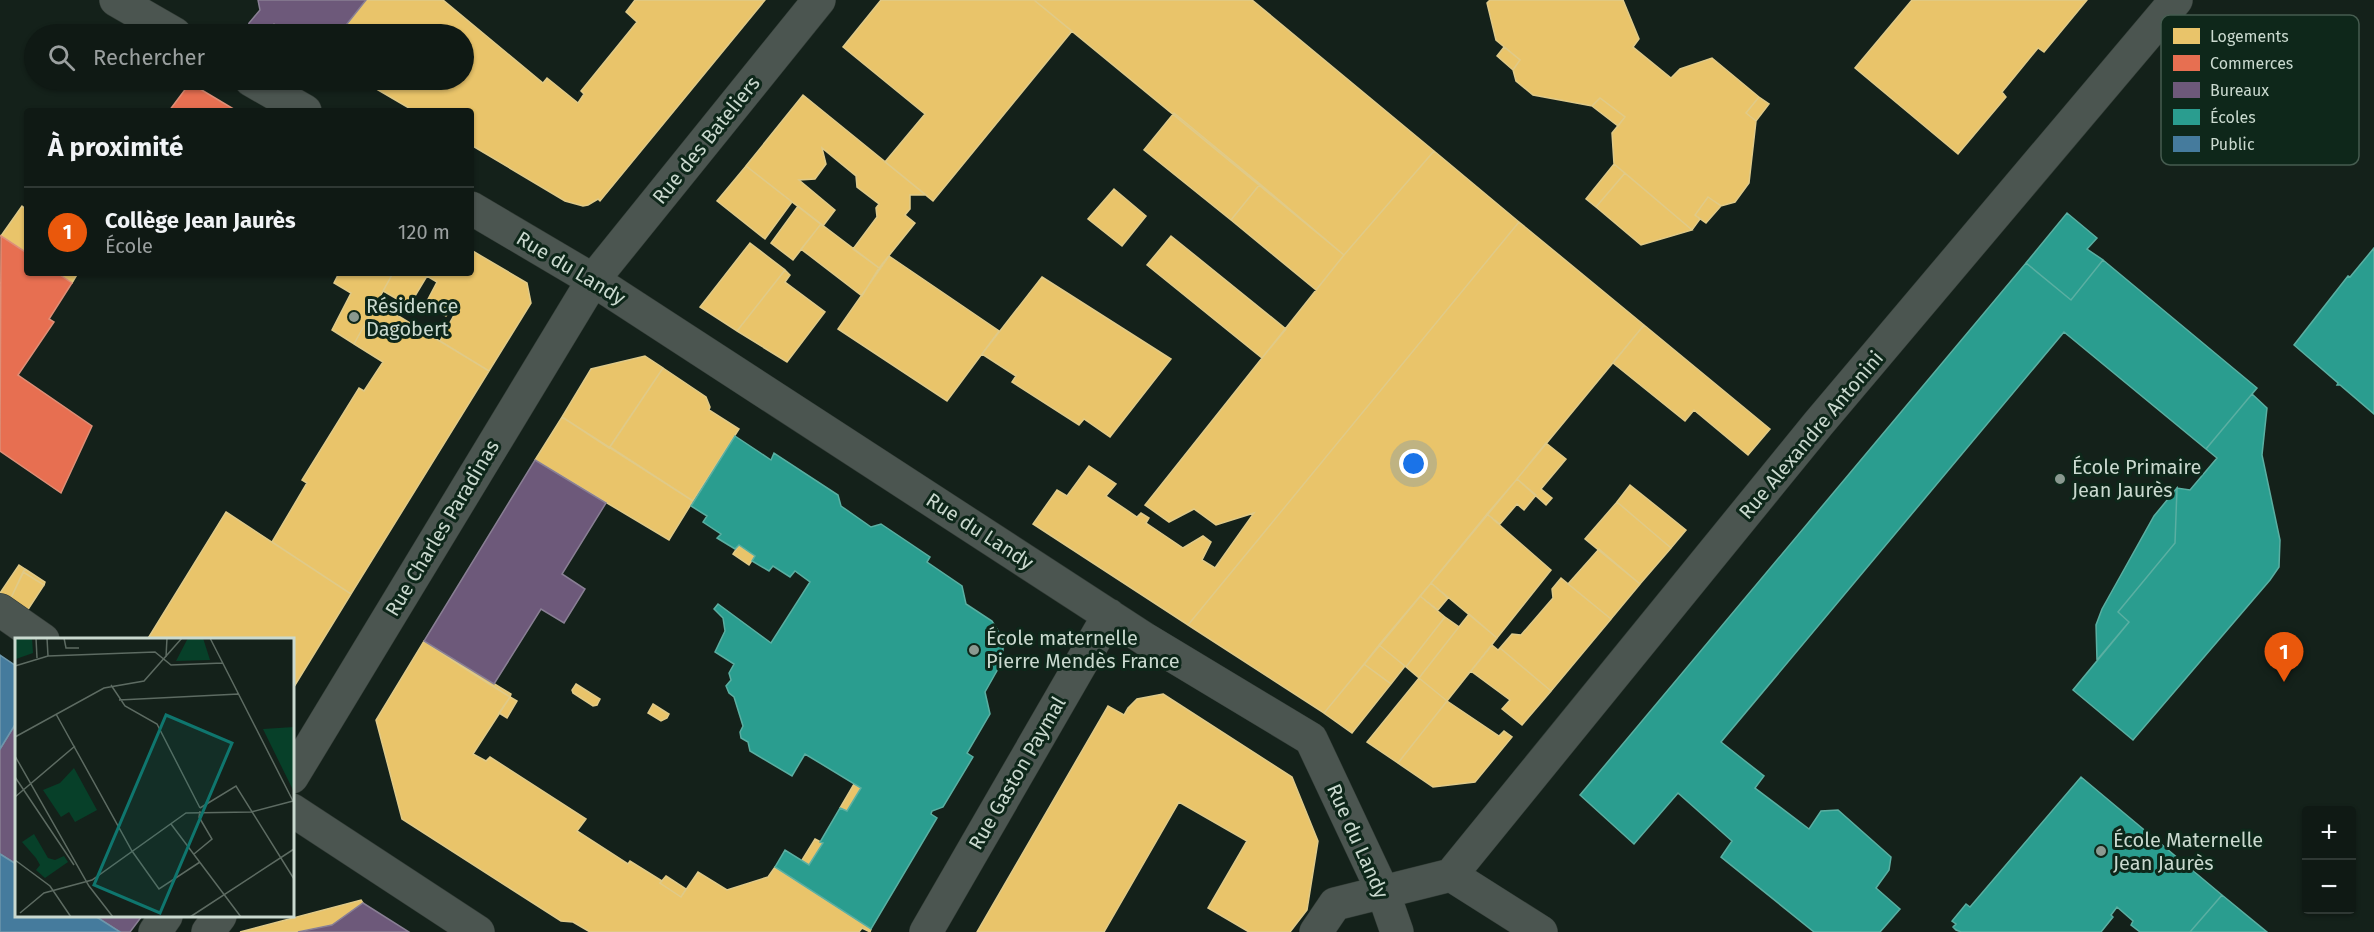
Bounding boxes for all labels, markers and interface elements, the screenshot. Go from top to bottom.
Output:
legend [2161,15,2359,165]
search box [24,24,474,90]
text: Logements [2210,27,2289,46]
icon: search [45,41,78,74]
text: Rechercher [93,44,205,71]
text: Commerces [2210,54,2293,73]
street label: Rue des Bateliers [647,71,765,209]
text: Bureaux [2210,81,2269,100]
text: Écoles [2210,107,2256,127]
text: À proximité [48,132,183,163]
text: Public [2210,135,2255,154]
text: Collège Jean Jaurès [105,207,296,234]
text: 1 [63,220,72,244]
text: 120 m [398,220,450,244]
street label: Rue du Landy [512,226,630,310]
text: École [105,234,153,258]
place label: Résidence Dagobert [366,294,458,341]
marker: Résidence Dagobert [347,310,361,324]
street label: Rue Alexandre Antonini [1734,346,1888,524]
street label: Rue Charles Paradinas [380,436,504,620]
your location [1399,449,1428,478]
place label: École Primaire Jean Jaurès [2072,455,2201,502]
marker: École Primaire Jean Jaurès [2053,472,2067,486]
street label: Rue du Landy [922,487,1038,575]
place label: École maternelle Pierre Mendès France [986,626,1180,673]
pin: 1 [2264,632,2304,682]
inset map [15,638,294,917]
marker: École maternelle Pierre Mendès France [967,643,981,657]
street label: Rue Gaston Paymal [963,692,1071,854]
street label: Rue du Landy [1322,780,1394,902]
map controls [2302,806,2356,914]
button: + [2302,806,2356,860]
place label: École Maternelle Jean Jaurès [2113,828,2263,875]
marker: École Maternelle Jean Jaurès [2094,844,2108,858]
button: − [2302,860,2356,914]

